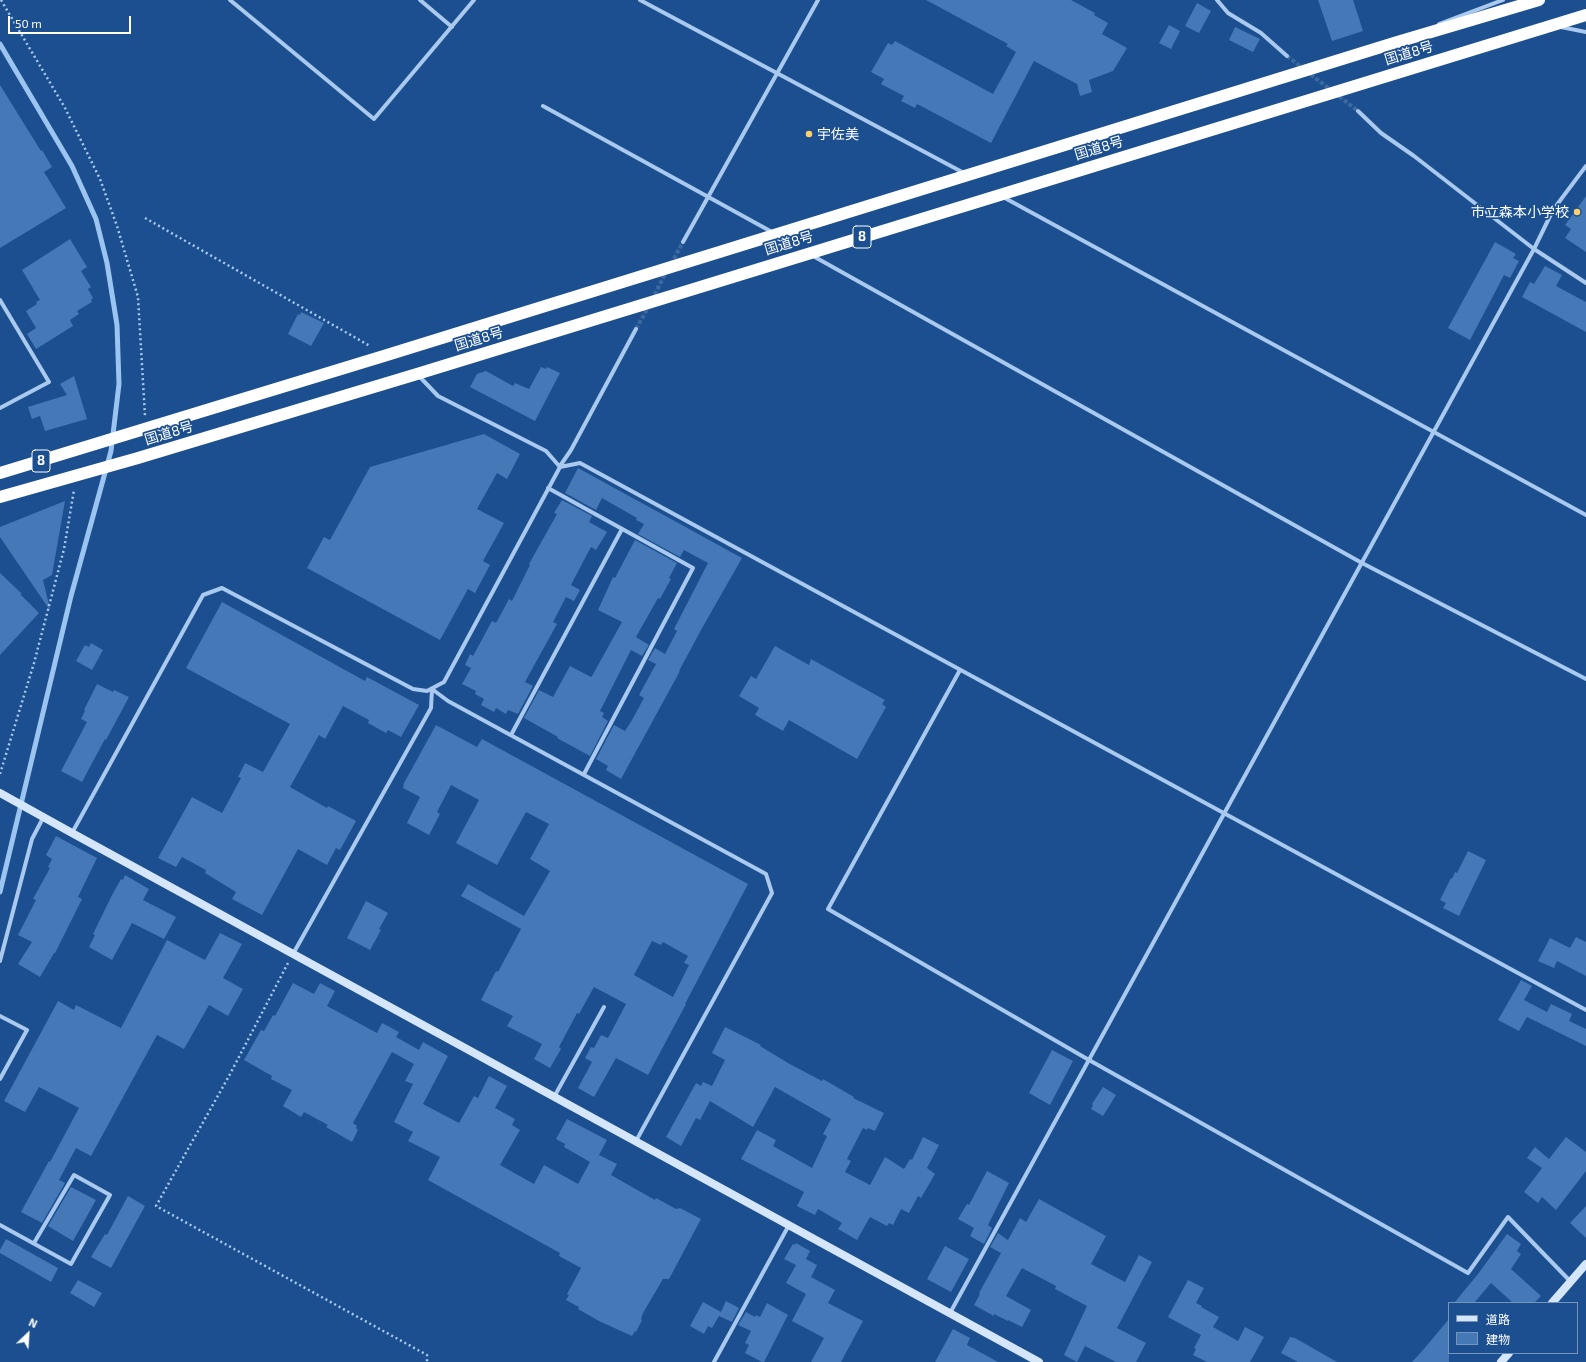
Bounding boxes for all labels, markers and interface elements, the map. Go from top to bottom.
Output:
scale bar [10,8,133,34]
text: 50 m [15,16,42,30]
street label: 国道8号 [1382,38,1436,68]
place label: 宇佐美 [817,126,859,142]
marker: 宇佐美 [804,129,814,139]
street label: 国道8号 [1072,133,1126,163]
place label: 市立森本小学校 [1471,204,1569,220]
marker: 市立森本小学校 [1572,207,1582,217]
road number: 8 [853,226,871,248]
street label: 国道8号 [762,228,816,258]
street label: 国道8号 [452,324,506,354]
street label: 国道8号 [142,418,196,448]
road number: 8 [32,450,50,472]
legend [1448,1302,1578,1354]
text: 道路 [1486,1312,1510,1326]
north arrow [8,1314,48,1354]
text: N [27,1315,40,1330]
text: 建物 [1486,1332,1510,1346]

